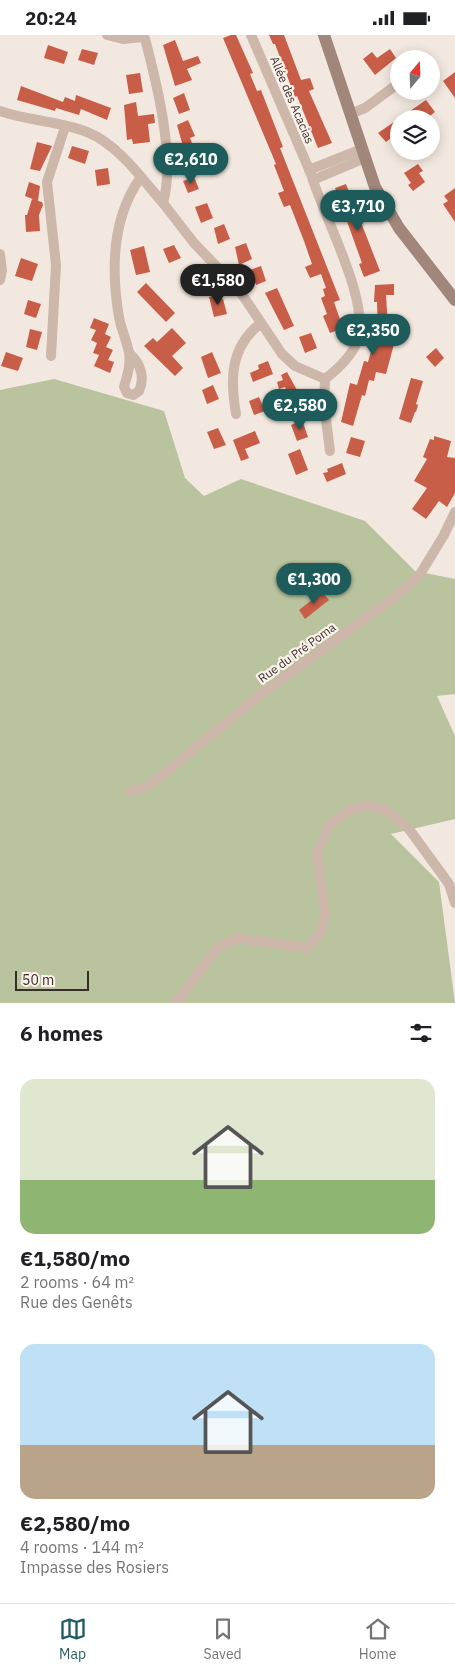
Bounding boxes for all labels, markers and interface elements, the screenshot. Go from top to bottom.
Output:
text: 20:24 [25,6,77,30]
north arrow [390,50,440,100]
map controls [390,50,440,160]
street label: Allée des Acacias [267,54,318,146]
button: layers [390,110,440,160]
pin: €2,610 [150,143,232,185]
text: €2,610 [164,149,218,169]
pin: €3,710 [317,189,399,232]
text: €3,710 [331,196,385,216]
pin: €1,580 [177,263,259,306]
text: €1,580 [191,270,245,290]
pin: €2,350 [332,313,414,356]
text: €2,350 [346,320,400,340]
pin: €2,580 [259,389,341,431]
text: €2,580 [273,395,327,415]
pin: €1,300 [273,563,355,605]
text: €1,300 [287,569,341,589]
street label: Rue du Pré Poma [255,619,339,686]
scale bar [15,968,89,991]
text: 50 m [22,971,54,989]
text: 6 homes [20,1019,103,1047]
icon: filters [407,1019,435,1047]
icon: home [183,1112,273,1202]
text: €1,580/mo [20,1244,130,1272]
text: 2 rooms · 64 m² [20,1272,134,1292]
text: Rue des Genêts [20,1292,133,1312]
icon: home [183,1377,273,1467]
text: €2,580/mo [20,1509,130,1537]
text: 4 rooms · 144 m² [20,1537,144,1557]
text: Impasse des Rosiers [20,1557,169,1577]
tab: Map [59,1615,87,1663]
tab: Saved [204,1615,242,1663]
tab: Home [359,1615,396,1663]

